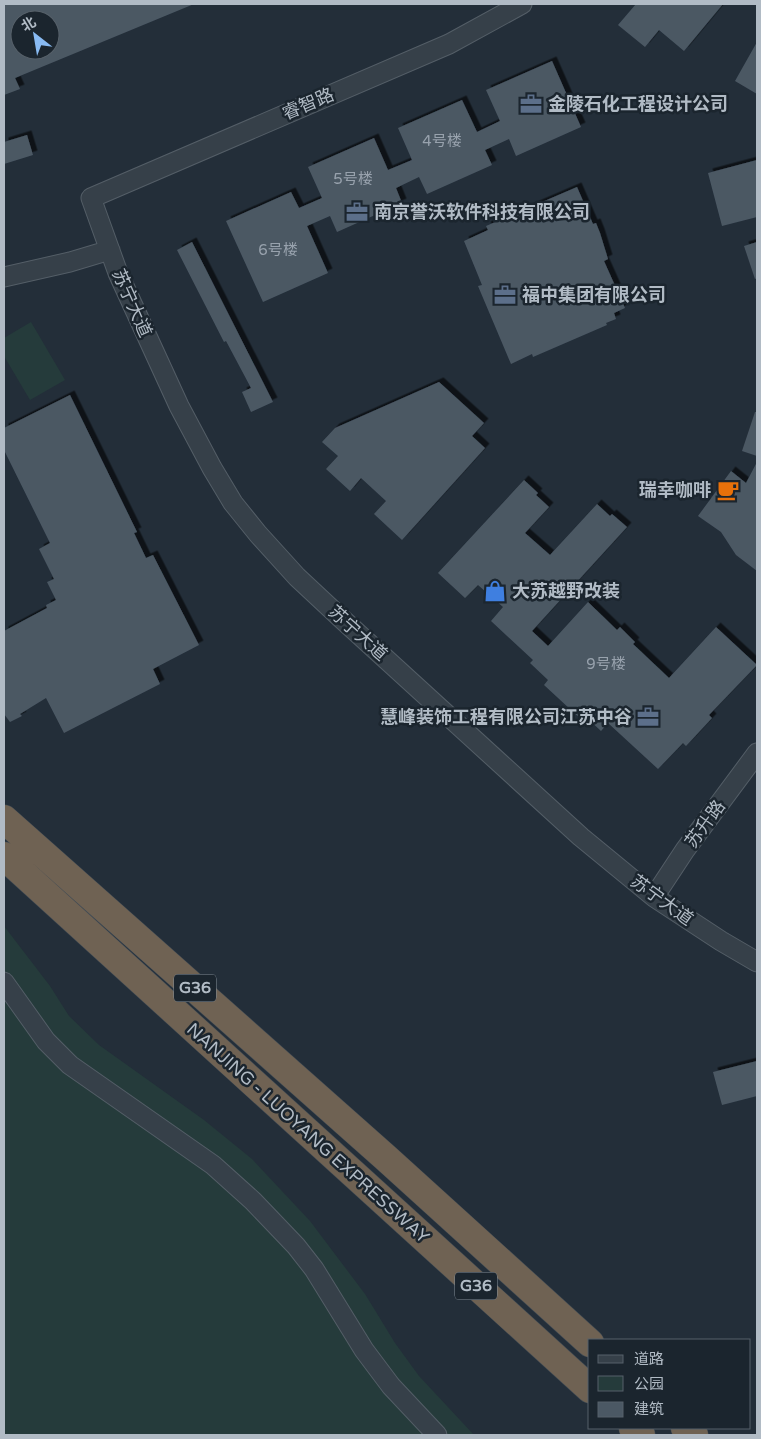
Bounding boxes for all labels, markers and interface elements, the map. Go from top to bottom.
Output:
north arrow [10,10,60,60]
text: 北 [18,13,39,35]
street label: 睿智路 [279,83,337,125]
office icon: 金陵石化工程设计公司 [518,91,544,117]
place label: 金陵石化工程设计公司 [548,93,728,115]
house number: 4号楼 [422,132,462,150]
house number: 5号楼 [333,170,373,188]
office icon: 南京誉沃软件科技有限公司 [344,199,370,225]
place label: 南京誉沃软件科技有限公司 [374,201,590,223]
house number: 6号楼 [258,241,298,259]
street label: 苏宁大道 [107,266,157,340]
office icon: 福中集团有限公司 [492,282,518,308]
place label: 福中集团有限公司 [522,284,666,306]
cafe icon: 瑞幸咖啡 [715,477,741,503]
place label: 瑞幸咖啡 [639,479,711,501]
shop icon: 大苏越野改装 [482,578,508,604]
place label: 大苏越野改装 [512,580,620,602]
street label: 苏宁大道 [324,601,392,665]
house number: 9号楼 [586,655,626,673]
office icon: 慧峰装饰工程有限公司江苏中谷 [635,704,661,730]
place label: 慧峰装饰工程有限公司江苏中谷 [380,706,632,728]
street label: 苏升路 [680,796,730,852]
street label: 苏宁大道 [626,870,698,930]
road number: G36 [174,974,216,1001]
street label: NANJING - LUOYANG EXPRESSWAY [182,1018,434,1248]
road number: G36 [455,1272,497,1300]
legend [588,1339,751,1429]
text: 道路 [634,1350,664,1368]
text: 公园 [634,1375,664,1393]
text: 建筑 [634,1400,664,1418]

